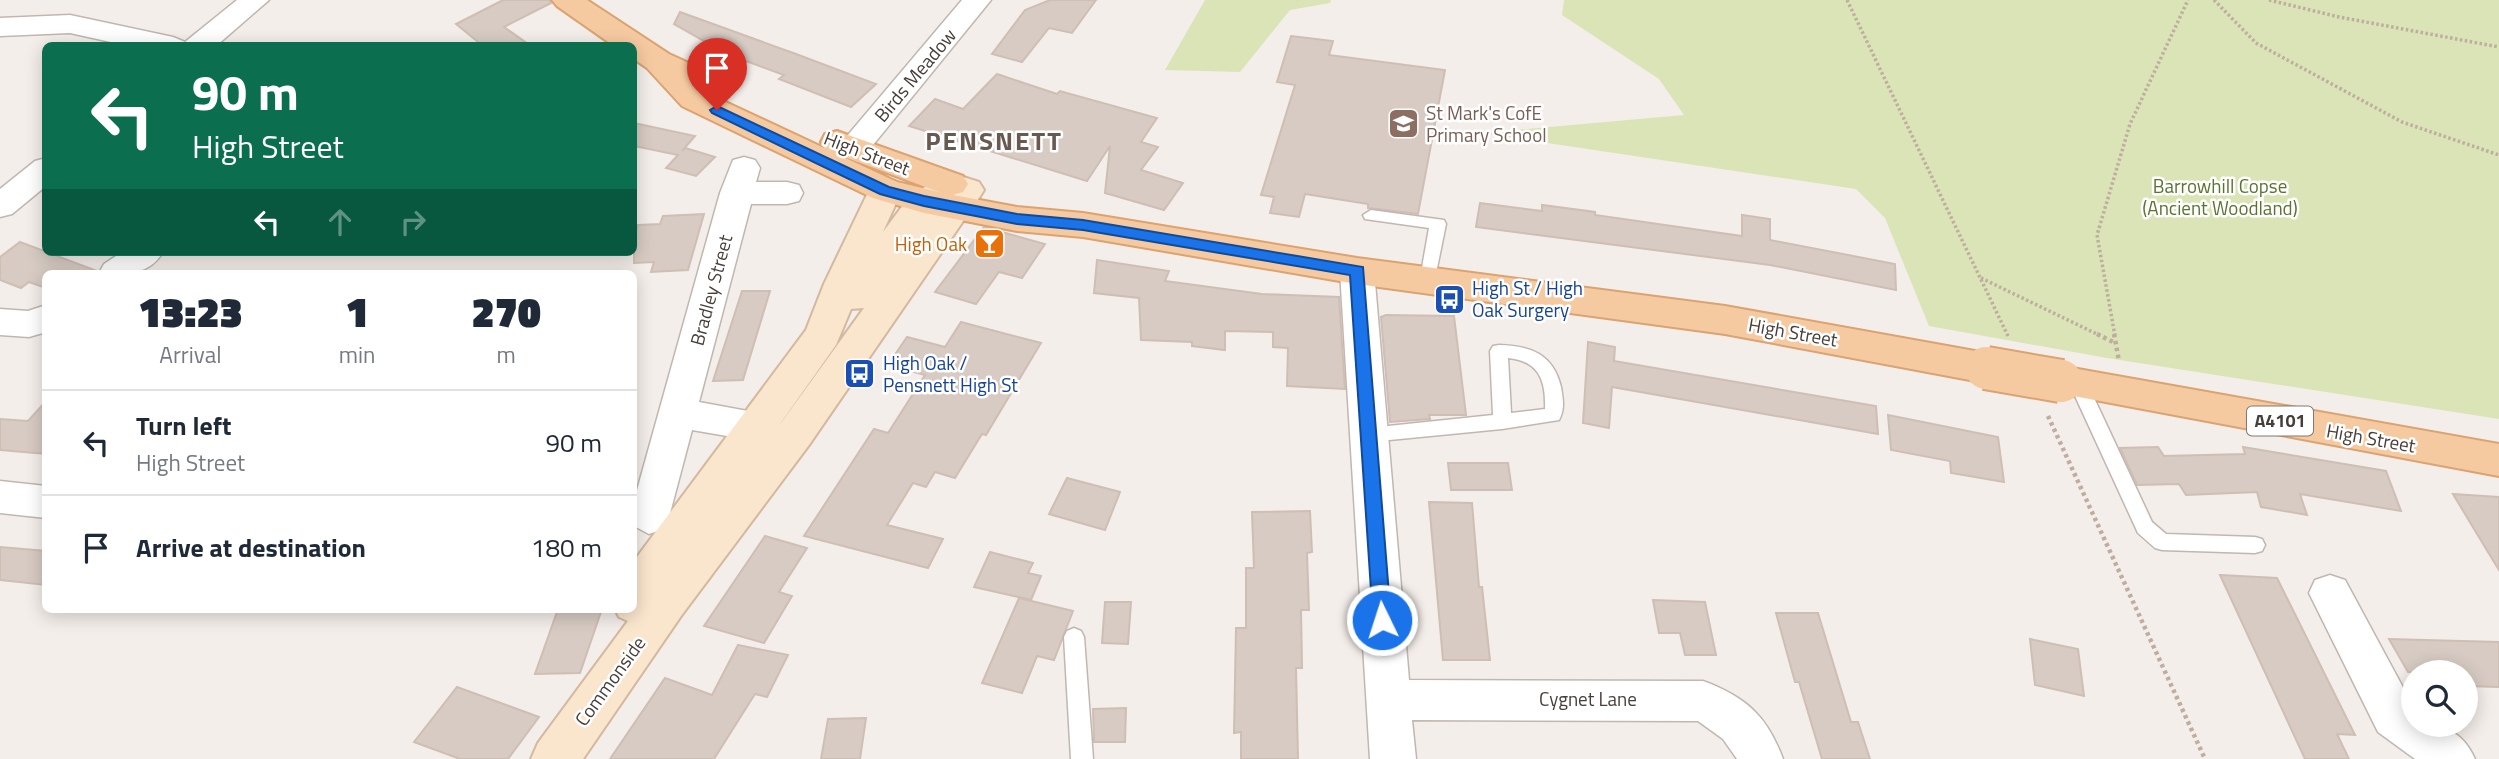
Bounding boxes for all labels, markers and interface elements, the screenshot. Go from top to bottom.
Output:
street label: Birds Meadow [867,21,963,128]
pin [687,38,747,110]
icon: arrive [698,49,736,87]
text: 90 m [192,54,299,129]
icon: left [77,70,168,161]
place label: St Mark's CofE Primary School [1426,98,1547,149]
school or university icon: St Mark's CofE Primary School [1386,107,1420,141]
district label: PENSNETT [925,121,1063,160]
text: High Street [192,122,344,170]
street label: High Street [820,123,915,182]
park label: Barrowhill Copse (Ancient Woodland) [2142,171,2298,222]
icon: left [248,203,286,241]
icon: ahead [321,203,359,241]
icon: right [394,203,432,241]
bar icon: High Oak [973,227,1007,261]
place label: High Oak [895,229,967,258]
street label: Bradley Street [682,231,739,349]
place label: High St / High Oak Surgery [1472,273,1583,324]
text: 13:23 [138,279,243,343]
text: 1 [346,279,369,343]
text: 270 [472,279,541,343]
bus stop icon: High St / High Oak Surgery [1432,282,1466,316]
street label: High Street [1746,309,1840,354]
text: Arrival [159,337,222,372]
text: min [339,337,375,372]
text: m [497,337,516,372]
place label: High Oak / Pensnett High St [883,348,1018,399]
bus stop icon: High Oak / Pensnett High St [843,357,877,391]
text: Turn left [136,406,231,445]
road number: A4101 [2247,407,2313,436]
street label: High Street [2324,415,2418,460]
text: 90 m [545,423,602,462]
icon: left [77,424,115,462]
text: High Street [136,445,245,480]
text: Arrive at destination [136,528,366,567]
text: 180 m [531,528,602,567]
icon: arrive [77,529,115,567]
position arrow [1345,583,1419,657]
street label: Commonside [567,630,652,732]
map controls [2401,660,2478,737]
button: search [2401,660,2478,737]
street label: Cygnet Lane [1539,684,1637,713]

